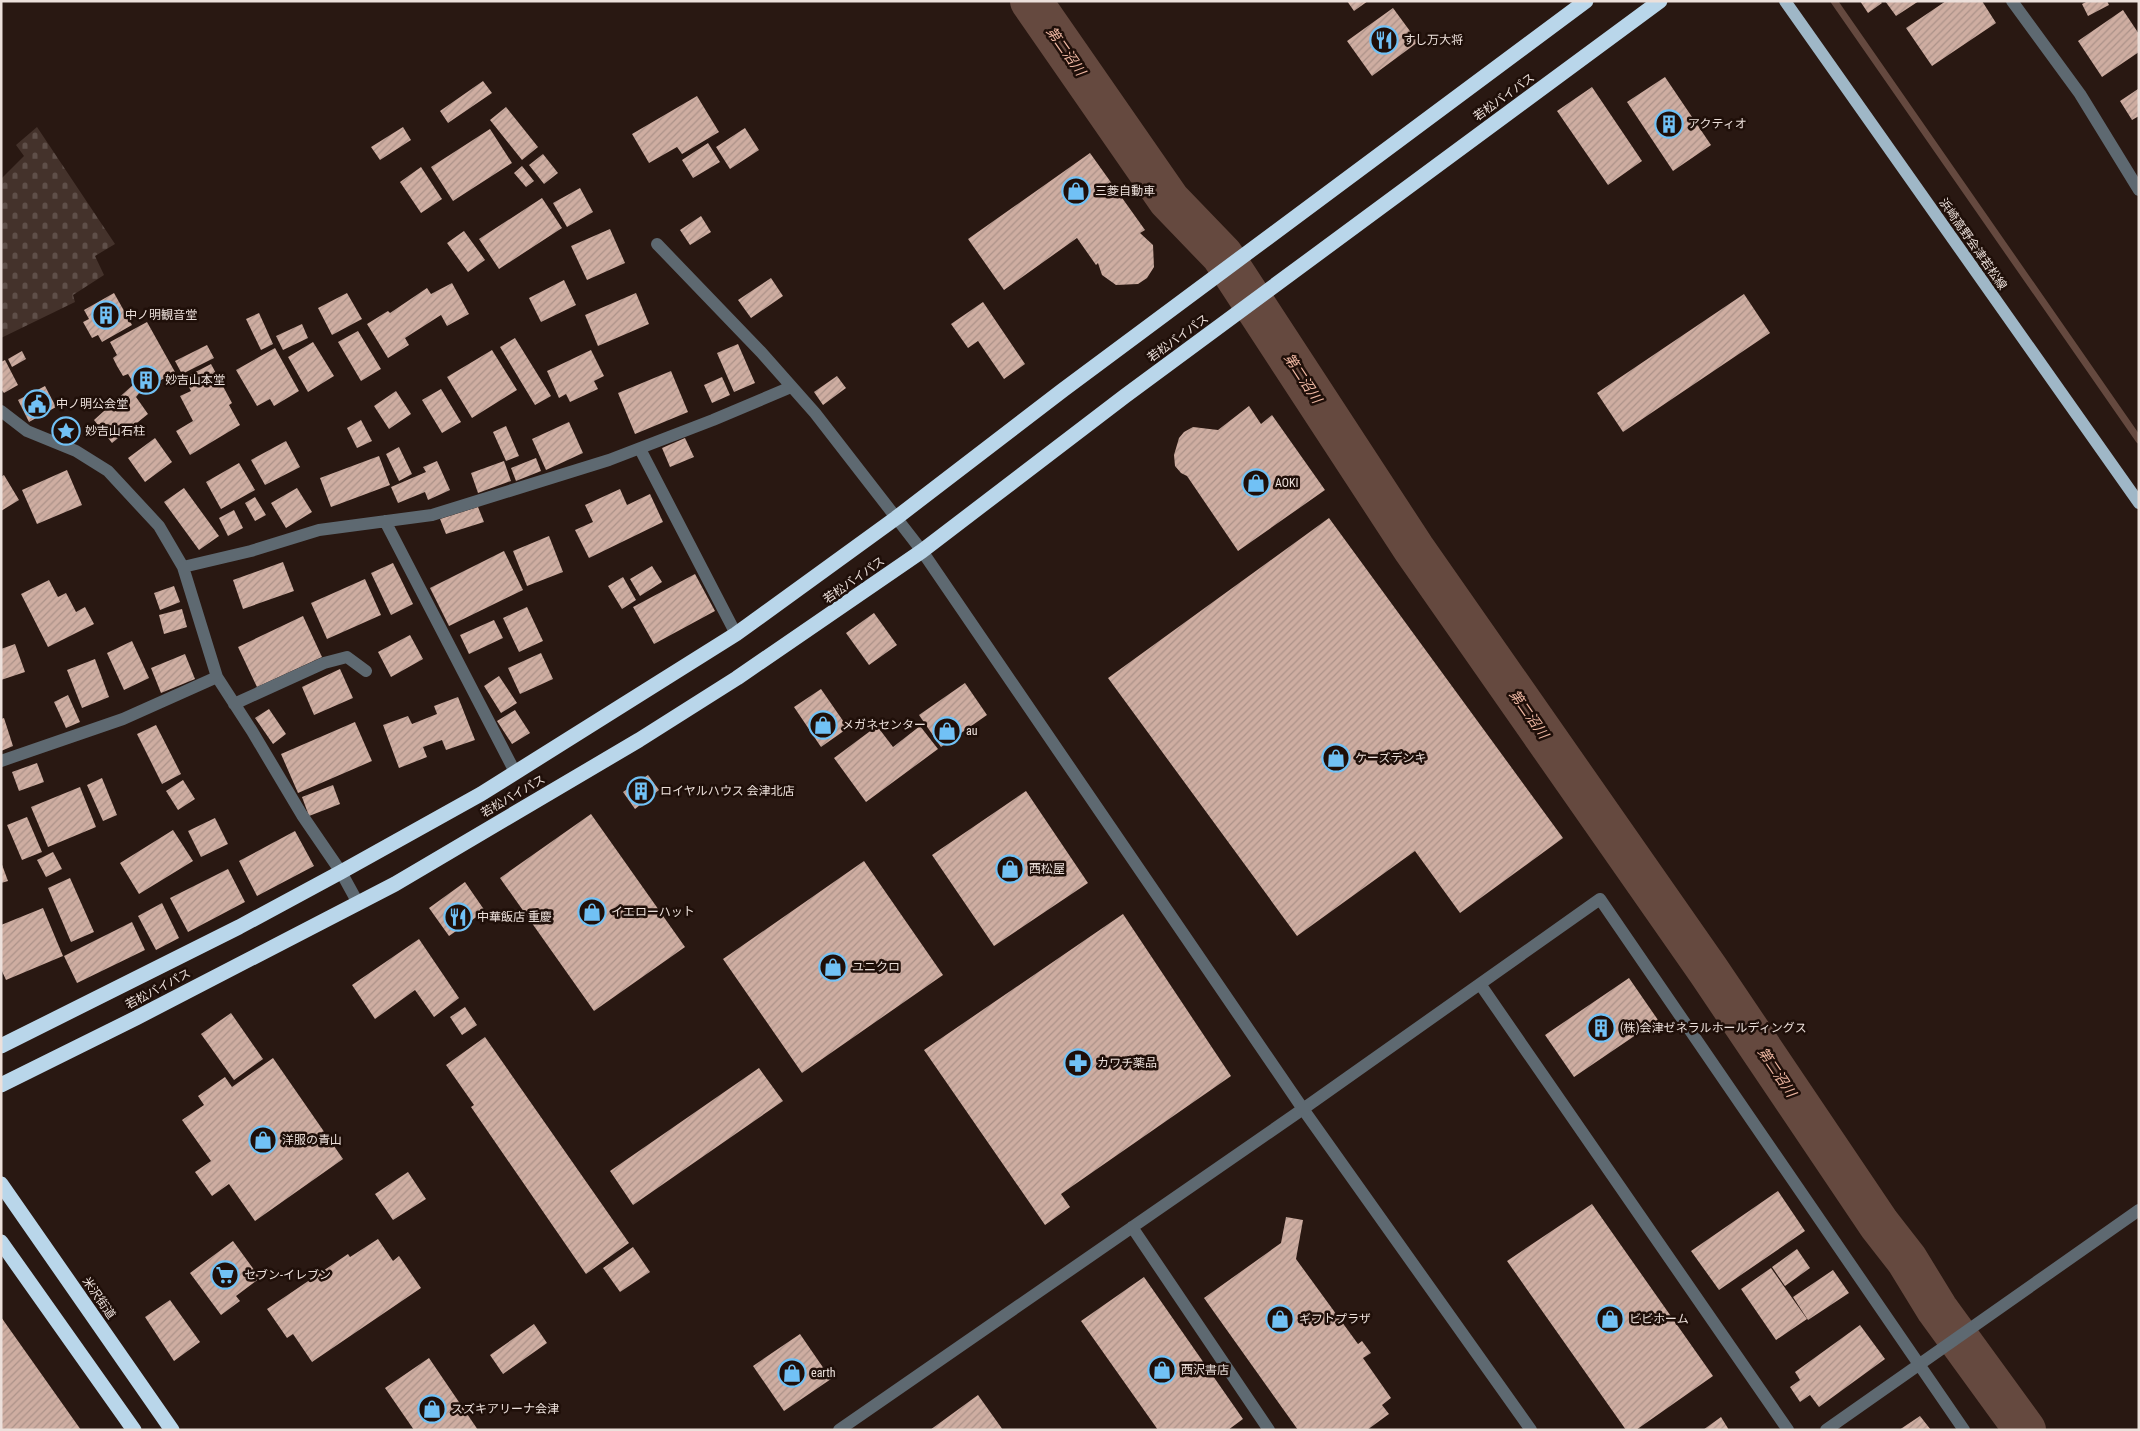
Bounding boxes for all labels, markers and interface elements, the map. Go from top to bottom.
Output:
water label: 第二沼川 [1043,23,1090,80]
restaurant icon: すし万大将 [1369,25,1399,55]
place label: すし万大将 [1403,33,1463,47]
street label: 若松バイパス [1471,70,1537,124]
building icon: アクティオ [1654,109,1684,139]
place label: アクティオ [1688,117,1747,131]
shop icon: 三菱自動車 [1061,176,1091,206]
place label: 三菱自動車 [1095,184,1155,198]
street label: 浜崎高野会津若松線 [1936,196,2010,292]
building icon: 中ノ明観音堂 [91,300,121,330]
place label: 中ノ明観音堂 [125,308,197,322]
street label: 若松バイパス [1145,311,1211,365]
water label: 第二沼川 [1281,350,1326,408]
building icon: 妙吉山本堂 [131,365,161,395]
place label: 妙吉山本堂 [165,373,225,387]
public building icon: 中ノ明公会堂 [22,389,52,419]
place label: 中ノ明公会堂 [56,397,128,411]
place icon: 妙吉山石柱 [51,416,81,446]
place label: 妙吉山石柱 [85,424,145,438]
shop icon: AOKI [1241,468,1271,498]
place label: AOKI [1275,476,1299,490]
street label: 若松バイパス [821,554,887,606]
water label: 第二沼川 [1506,686,1553,743]
shop icon: メガネセンター [808,710,838,740]
shop icon: au [932,716,962,746]
place label: メガネセンター [842,718,926,732]
place label: au [966,724,978,738]
shop icon: ケーズデンキ [1321,743,1351,773]
place label: ケーズデンキ [1355,751,1426,765]
street label: 若松バイパス [478,772,548,820]
building icon: ロイヤルハウス 会津北店 [626,776,656,806]
place label: ロイヤルハウス 会津北店 [660,784,794,798]
shop icon: 西松屋 [995,854,1025,884]
place label: 西松屋 [1029,862,1065,876]
shop icon: イエローハット [577,897,607,927]
restaurant icon: 中華飯店 重慶 [443,902,473,932]
place label: イエローハット [611,905,695,919]
place label: 中華飯店 重慶 [477,910,552,924]
shop icon: ユニクロ [818,952,848,982]
place label: ユニクロ [852,960,900,974]
street label: 若松バイパス [123,966,193,1012]
building icon: (株)会津ゼネラルホールディングス [1586,1013,1616,1043]
place label: (株)会津ゼネラルホールディングス [1620,1021,1807,1035]
water label: 第二沼川 [1755,1044,1800,1101]
pharmacy icon: カワチ薬品 [1063,1048,1093,1078]
place label: カワチ薬品 [1097,1056,1157,1070]
shop icon: 洋服の青山 [248,1125,278,1155]
place label: 洋服の青山 [282,1133,342,1147]
supermarket icon: セブン-イレブン [210,1260,240,1290]
place label: セブン-イレブン [244,1268,331,1282]
street label: 米沢街道 [79,1274,119,1322]
shop icon: ギフトプラザ [1265,1304,1295,1334]
shop icon: ビビホーム [1595,1304,1625,1334]
place label: ギフトプラザ [1299,1312,1371,1326]
place label: ビビホーム [1629,1312,1689,1326]
shop icon: 西沢書店 [1147,1355,1177,1385]
shop icon: earth [777,1358,807,1388]
place label: 西沢書店 [1181,1363,1229,1377]
place label: earth [811,1366,836,1380]
shop icon: スズキアリーナ会津 [417,1394,447,1424]
place label: スズキアリーナ会津 [451,1402,559,1416]

